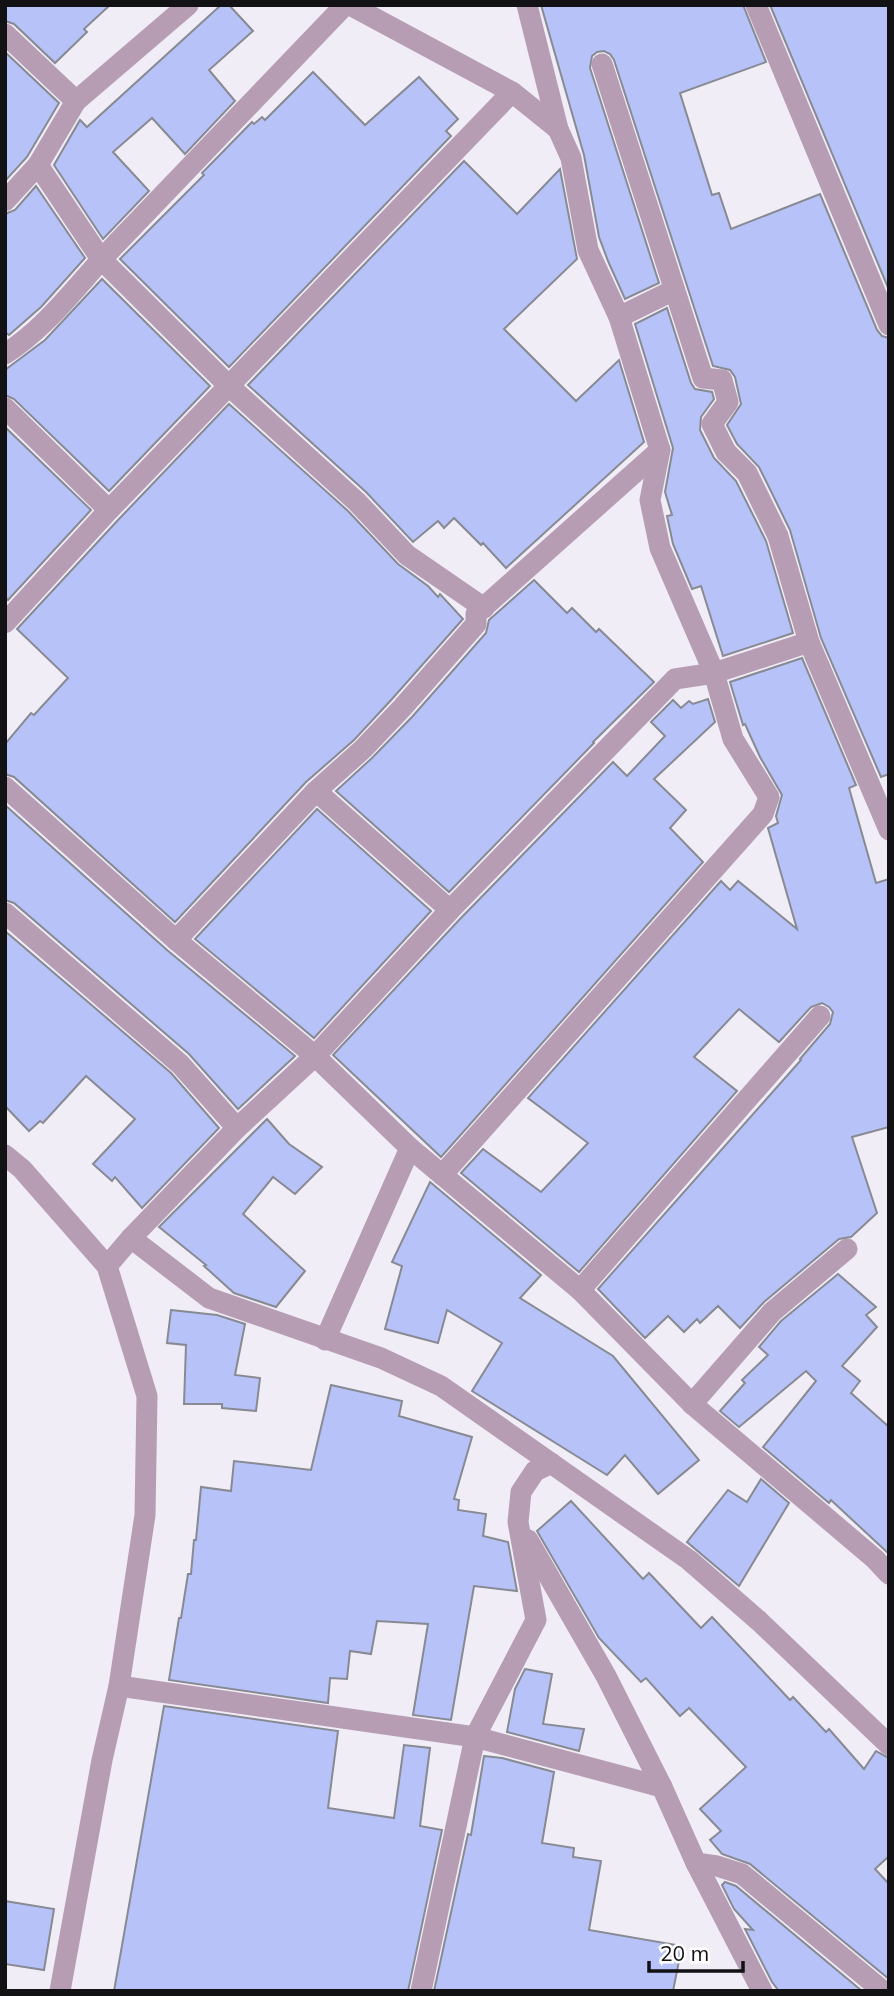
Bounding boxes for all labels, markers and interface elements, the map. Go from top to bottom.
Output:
scale bar [649,1930,744,1974]
text: 20 m [660,1940,709,1966]

